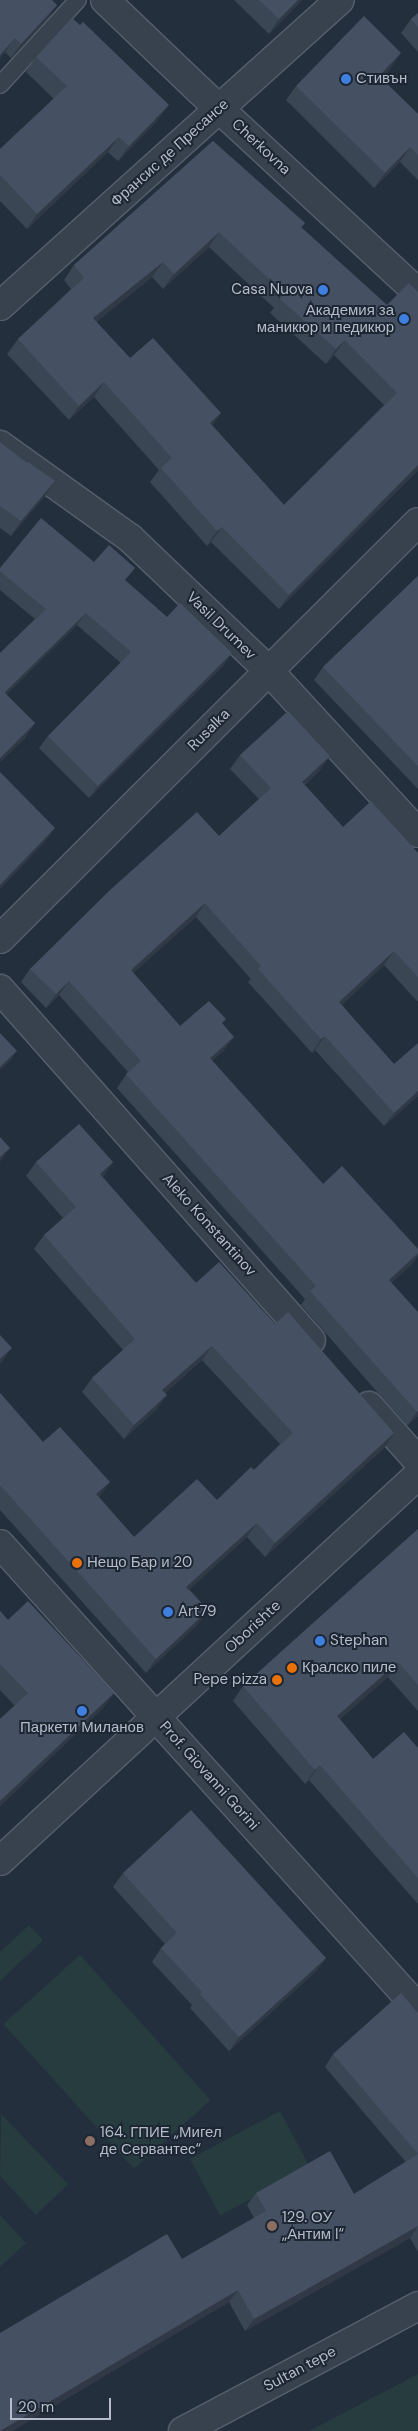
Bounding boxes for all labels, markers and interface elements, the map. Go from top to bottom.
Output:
place label: Стивън [356,70,407,88]
marker: Стивън [340,73,352,85]
street label: Франсис де Пресансе [107,95,233,211]
street label: Cherkovna [228,115,294,179]
place label: Casa Nuova [231,281,313,299]
marker: Casa Nuova [317,284,329,296]
place label: Академия за маникюр и педикюр [257,301,394,336]
marker: Академия за маникюр и педикюр [398,313,410,325]
street label: Vasil Drumev [182,588,260,664]
street label: Rusalka [184,705,234,755]
street label: Aleko Konstantinov [158,1170,260,1280]
place label: Нещо Бар и 20 [87,1554,192,1572]
marker: Нещо Бар и 20 [71,1557,83,1569]
street label: Oborishte [221,1597,285,1657]
place label: Art79 [178,1603,216,1621]
marker: Art79 [162,1606,174,1618]
place label: Stephan [330,1632,388,1650]
marker: Stephan [314,1635,326,1647]
place label: Кралско пиле [302,1659,396,1677]
marker: Кралско пиле [286,1662,298,1674]
place label: Pepe pizza [193,1671,267,1689]
marker: Pepe pizza [271,1674,283,1686]
marker: Паркети Миланов [76,1705,88,1717]
street label: Prof. Giovanni Gorini [155,1718,263,1834]
place label: Паркети Миланов [20,1719,144,1737]
place label: 164. ГПИЕ „Мигел де Сервантес“ [100,2123,222,2158]
marker: 164. ГПИЕ „Мигел де Сервантес“ [84,2135,96,2147]
place label: 129. ОУ „Антим I“ [282,2208,344,2243]
marker: 129. ОУ „Антим I“ [266,2220,278,2232]
street label: Sultan tepe [261,2342,339,2396]
scale bar [12,2388,114,2420]
text: 20 m [18,2397,54,2417]

